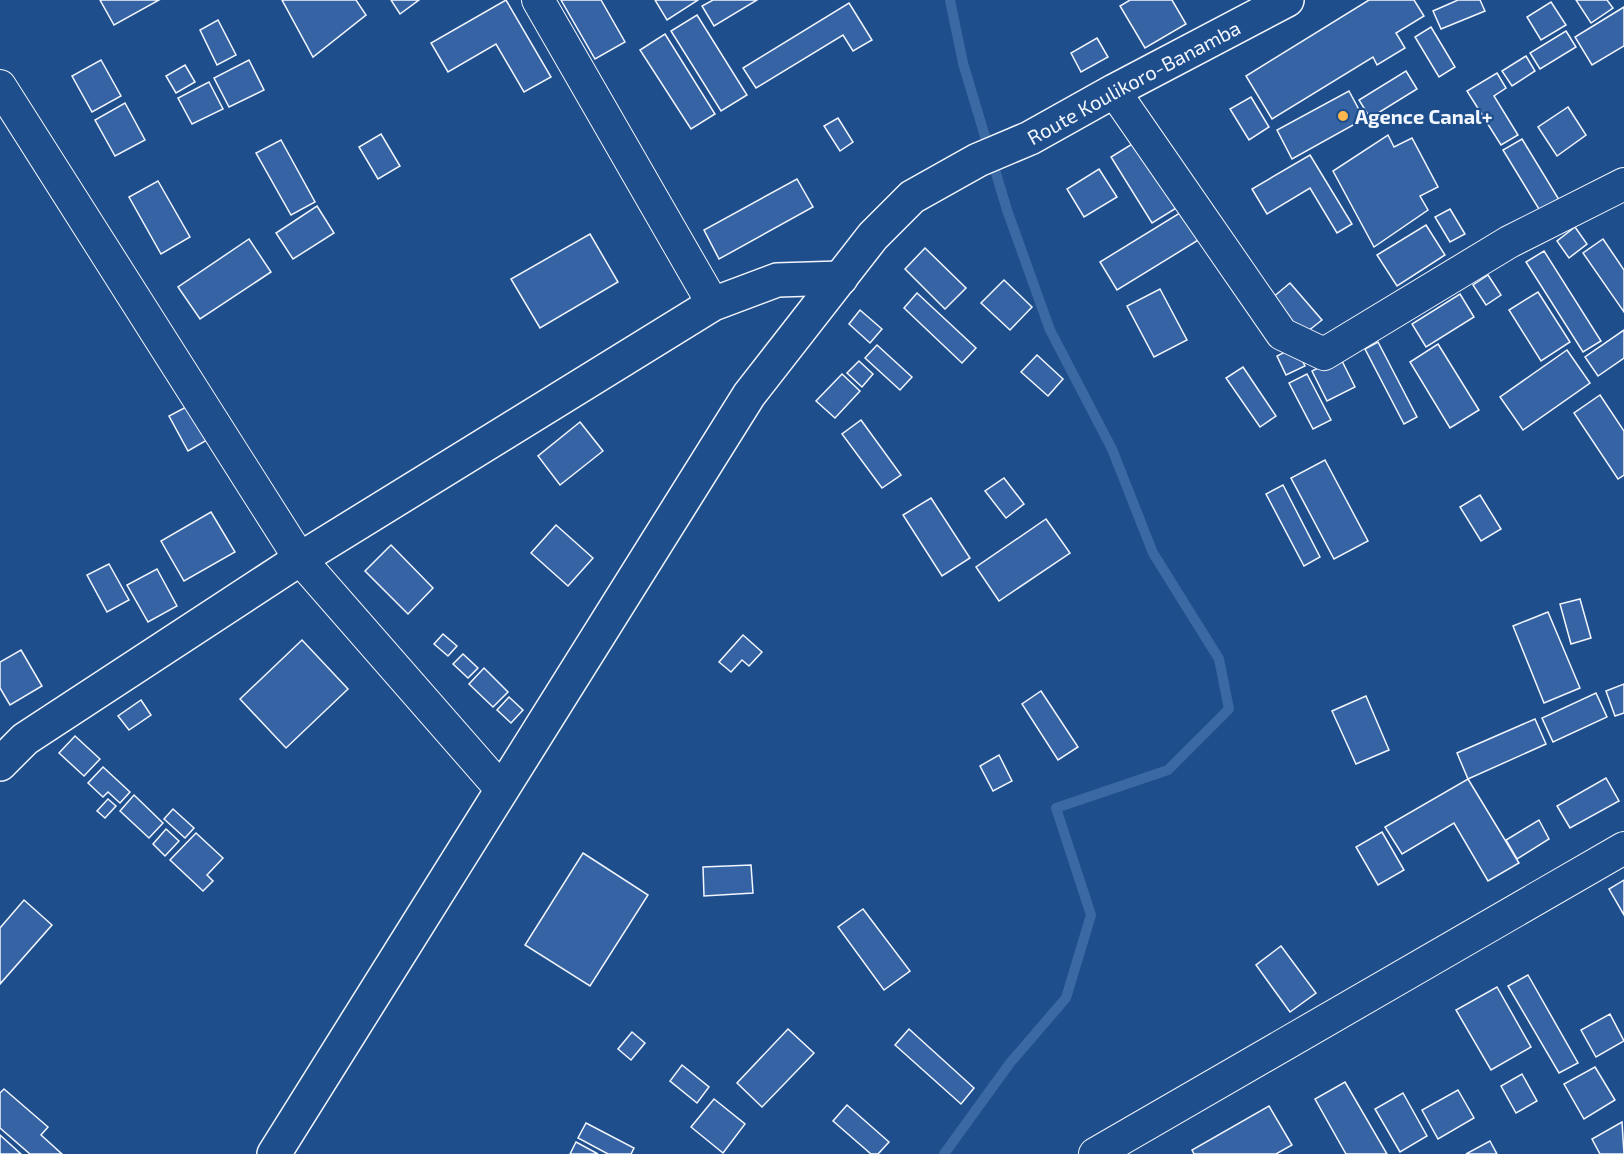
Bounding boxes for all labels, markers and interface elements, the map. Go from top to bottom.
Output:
street label: Route Koulikoro-Banamba [1023,15,1244,149]
place label: Agence Canal+ [1355,104,1492,128]
marker: Agence Canal+ [1336,109,1350,123]

